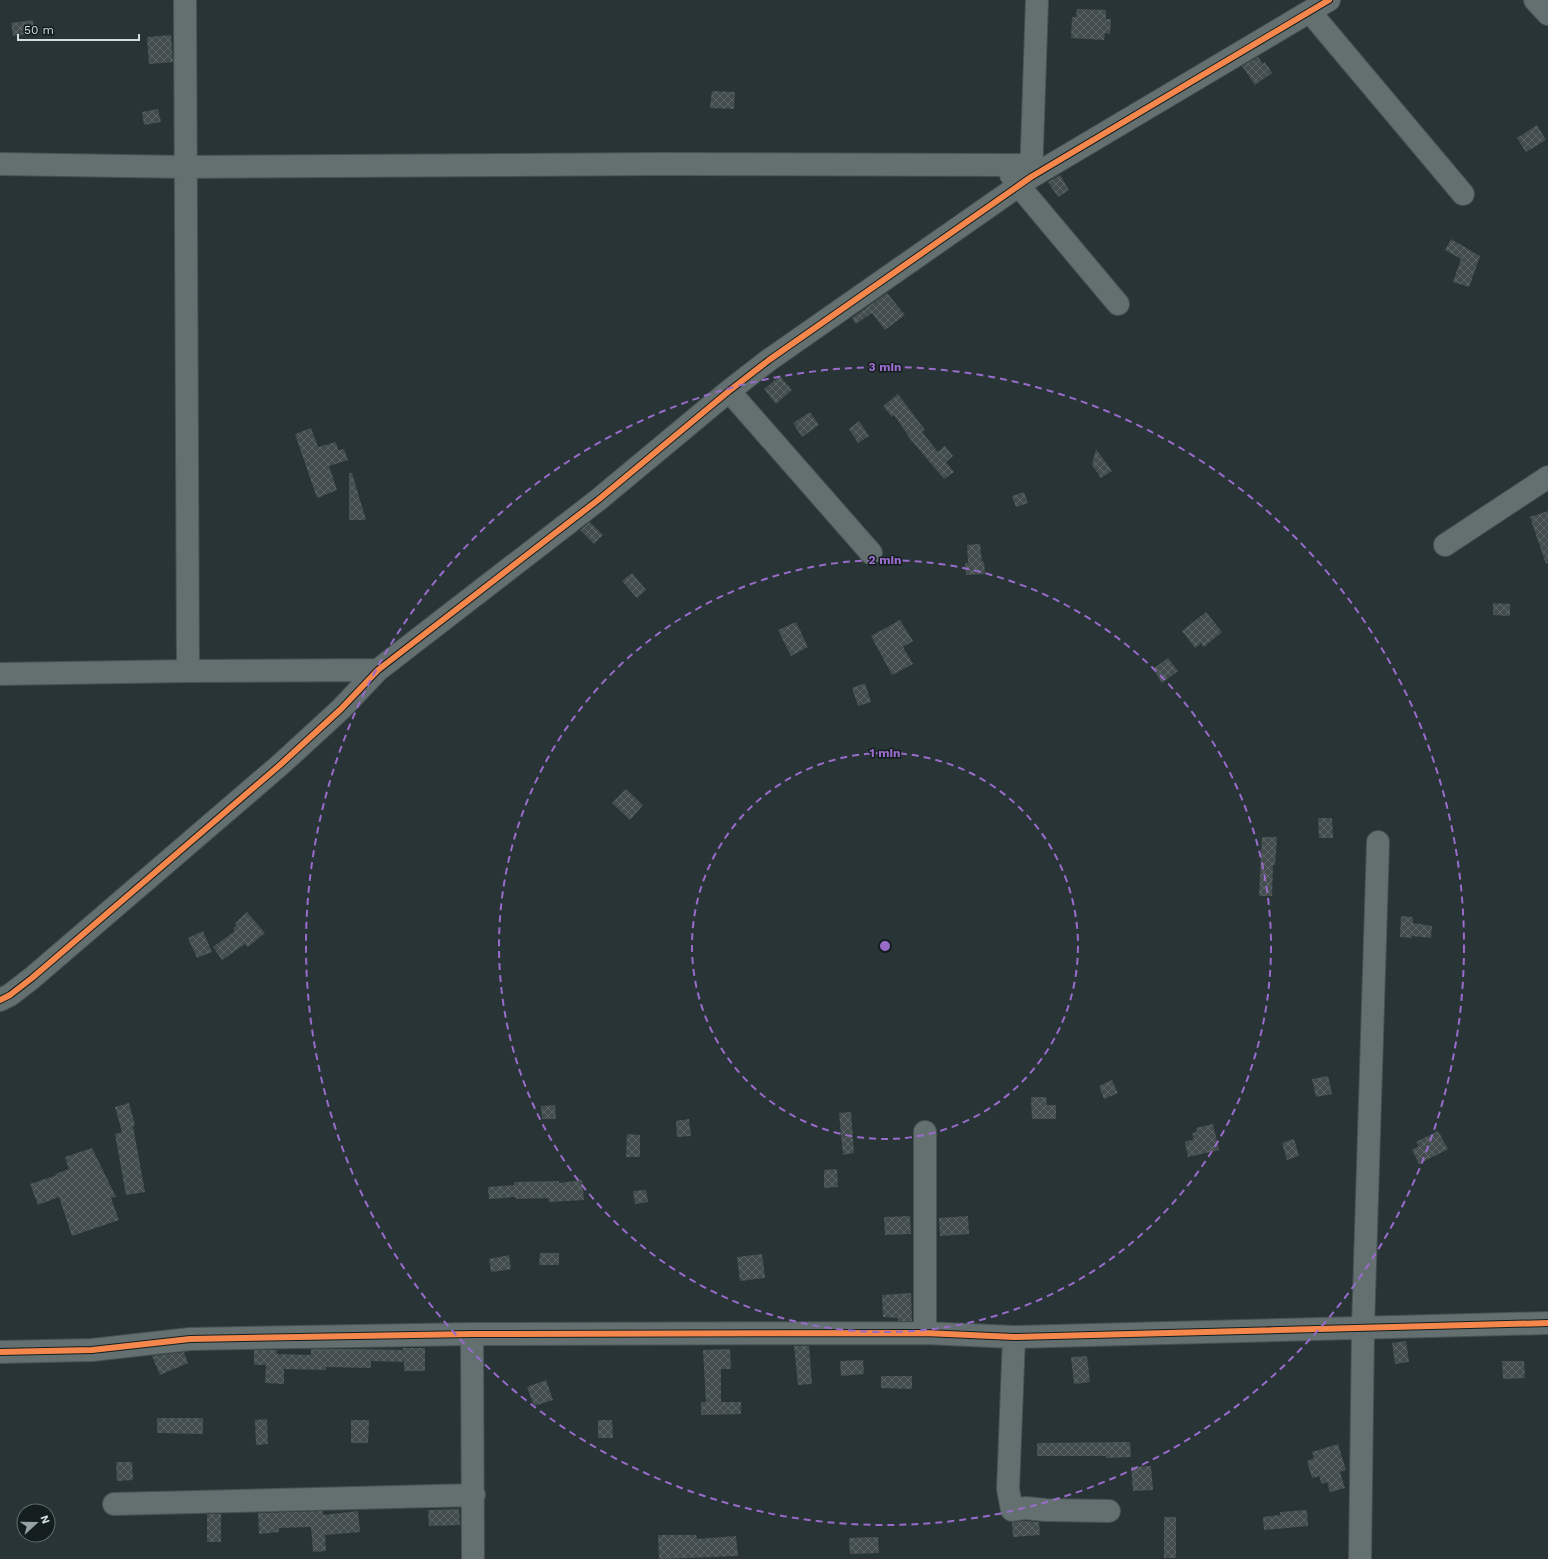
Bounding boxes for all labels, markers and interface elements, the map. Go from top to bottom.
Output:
scale bar [18,16,139,42]
text: 50 m [24,23,54,37]
text: 3 min [869,360,901,374]
text: 2 min [869,553,901,567]
text: 1 min [870,746,900,760]
centre of rings [878,939,892,953]
north arrow [16,1503,56,1543]
text: N [37,1513,52,1526]

